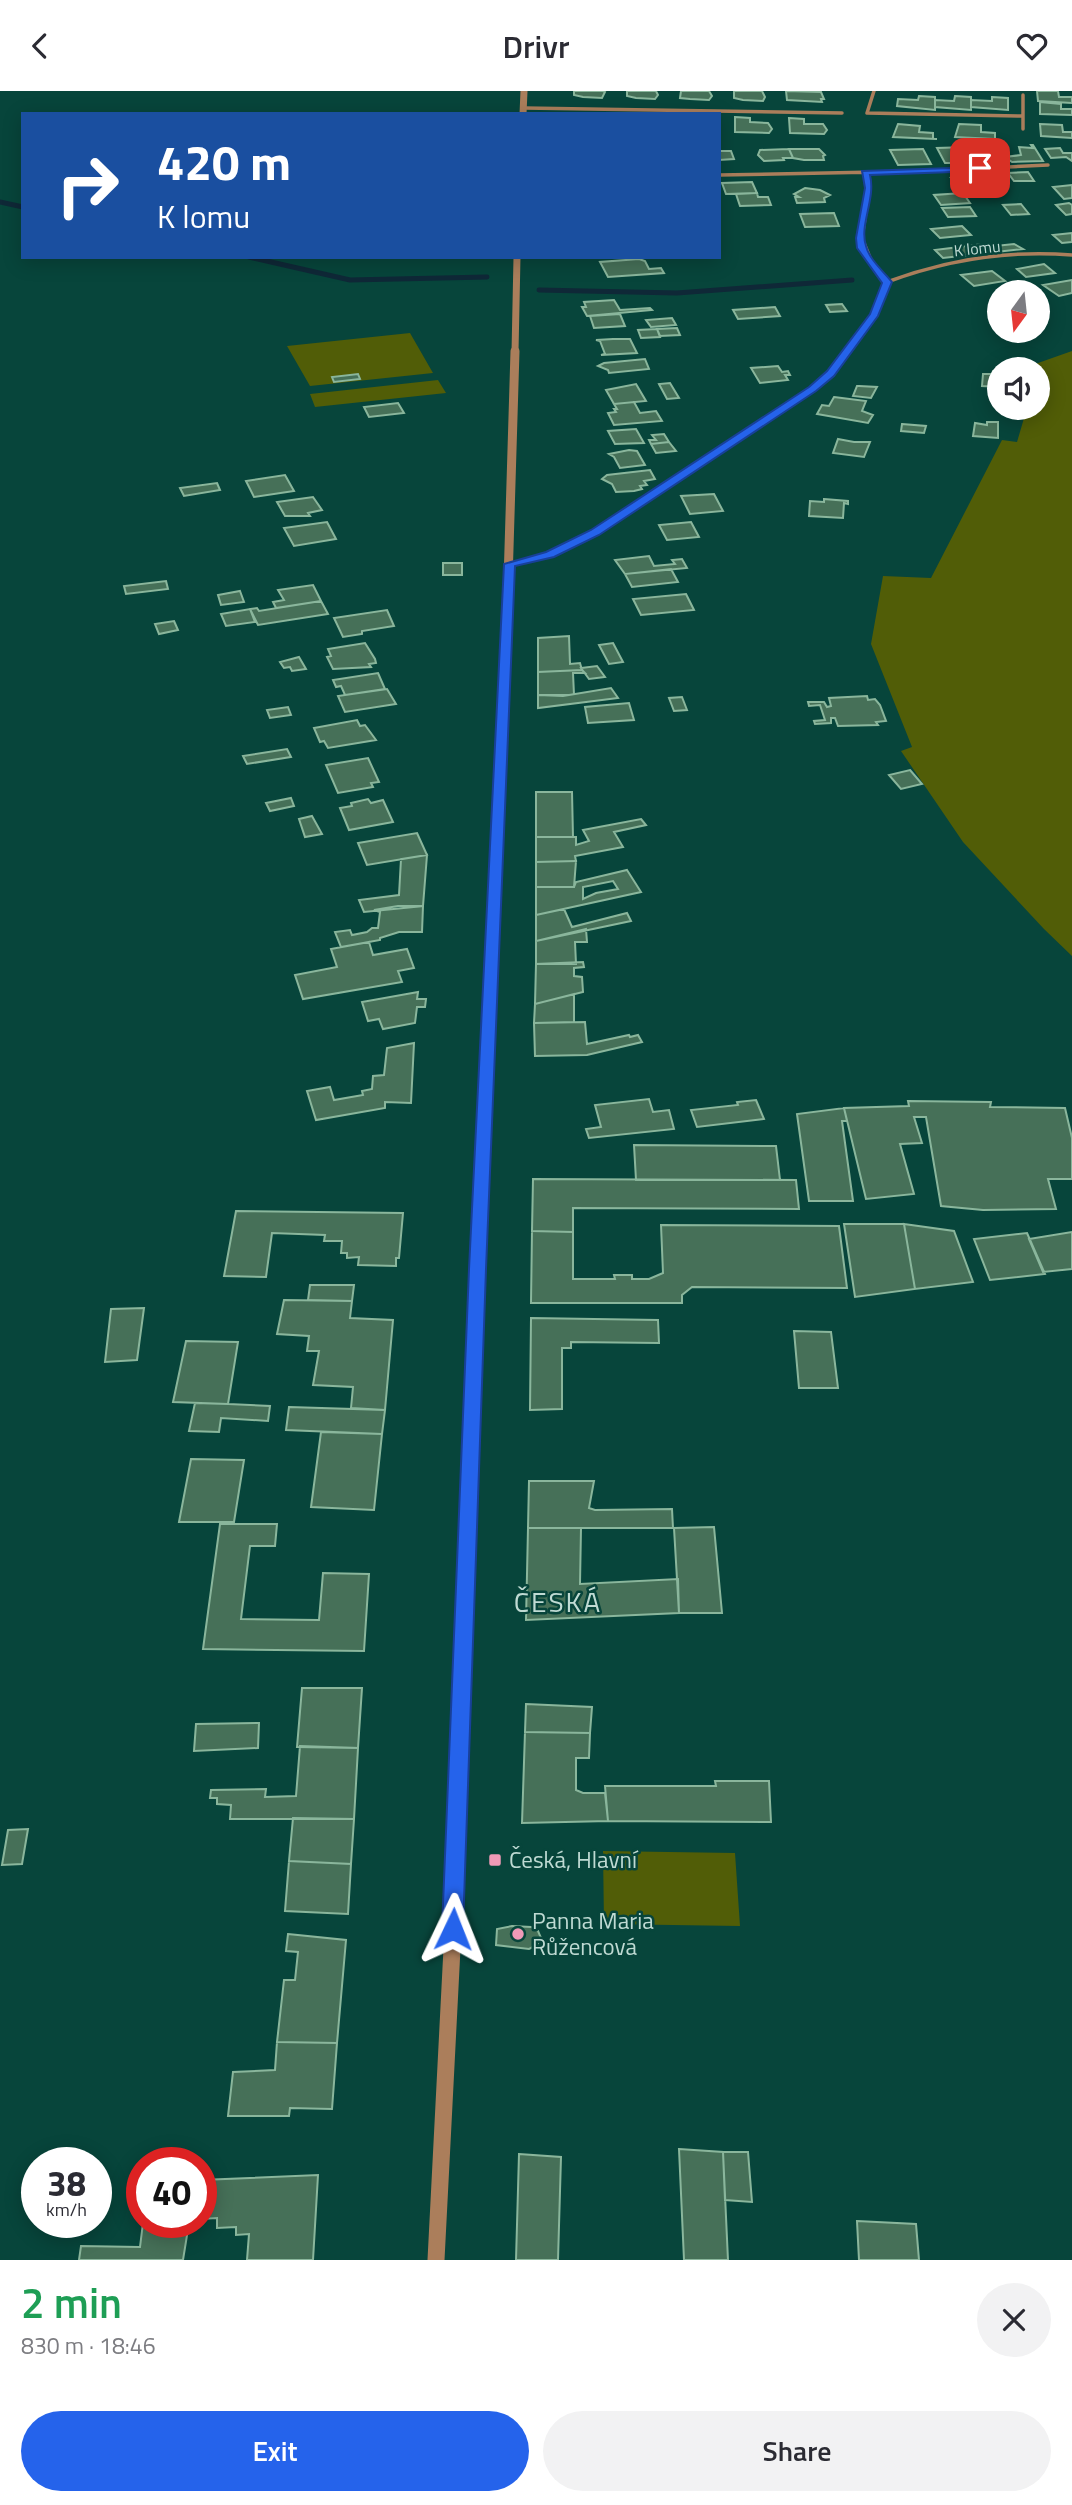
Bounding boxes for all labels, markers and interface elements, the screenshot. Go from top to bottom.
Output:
text: Drivr [502,22,570,70]
icon: back [21,27,59,65]
icon: heart [1013,27,1051,65]
text: 420 m [157,124,291,199]
pin [950,138,1010,198]
icon: right [42,140,133,231]
icon: arrive [961,149,999,187]
text: K lomu [157,192,250,240]
street label: K lomu [953,234,1001,262]
north arrow [987,280,1050,343]
map controls [987,280,1050,420]
button: sound [987,357,1050,420]
district label: ČESKÁ [514,1580,602,1623]
place label: Česká, Hlavní [509,1842,639,1877]
marker: Česká, Hlavní [487,1852,503,1868]
position arrow [416,1892,490,1966]
place label: Panna Maria Růžencová [532,1903,654,1964]
marker: Panna Maria Růžencová [510,1926,526,1942]
speed limit sign: 40 [126,2147,217,2238]
text: 38 [47,2156,86,2210]
text: km/h [46,2196,87,2223]
text: 2 min [21,2270,122,2334]
button: close [977,2283,1051,2357]
text: 830 m · 18:46 [21,2328,156,2363]
button: Exit [21,2411,529,2491]
button: Share [543,2411,1051,2491]

